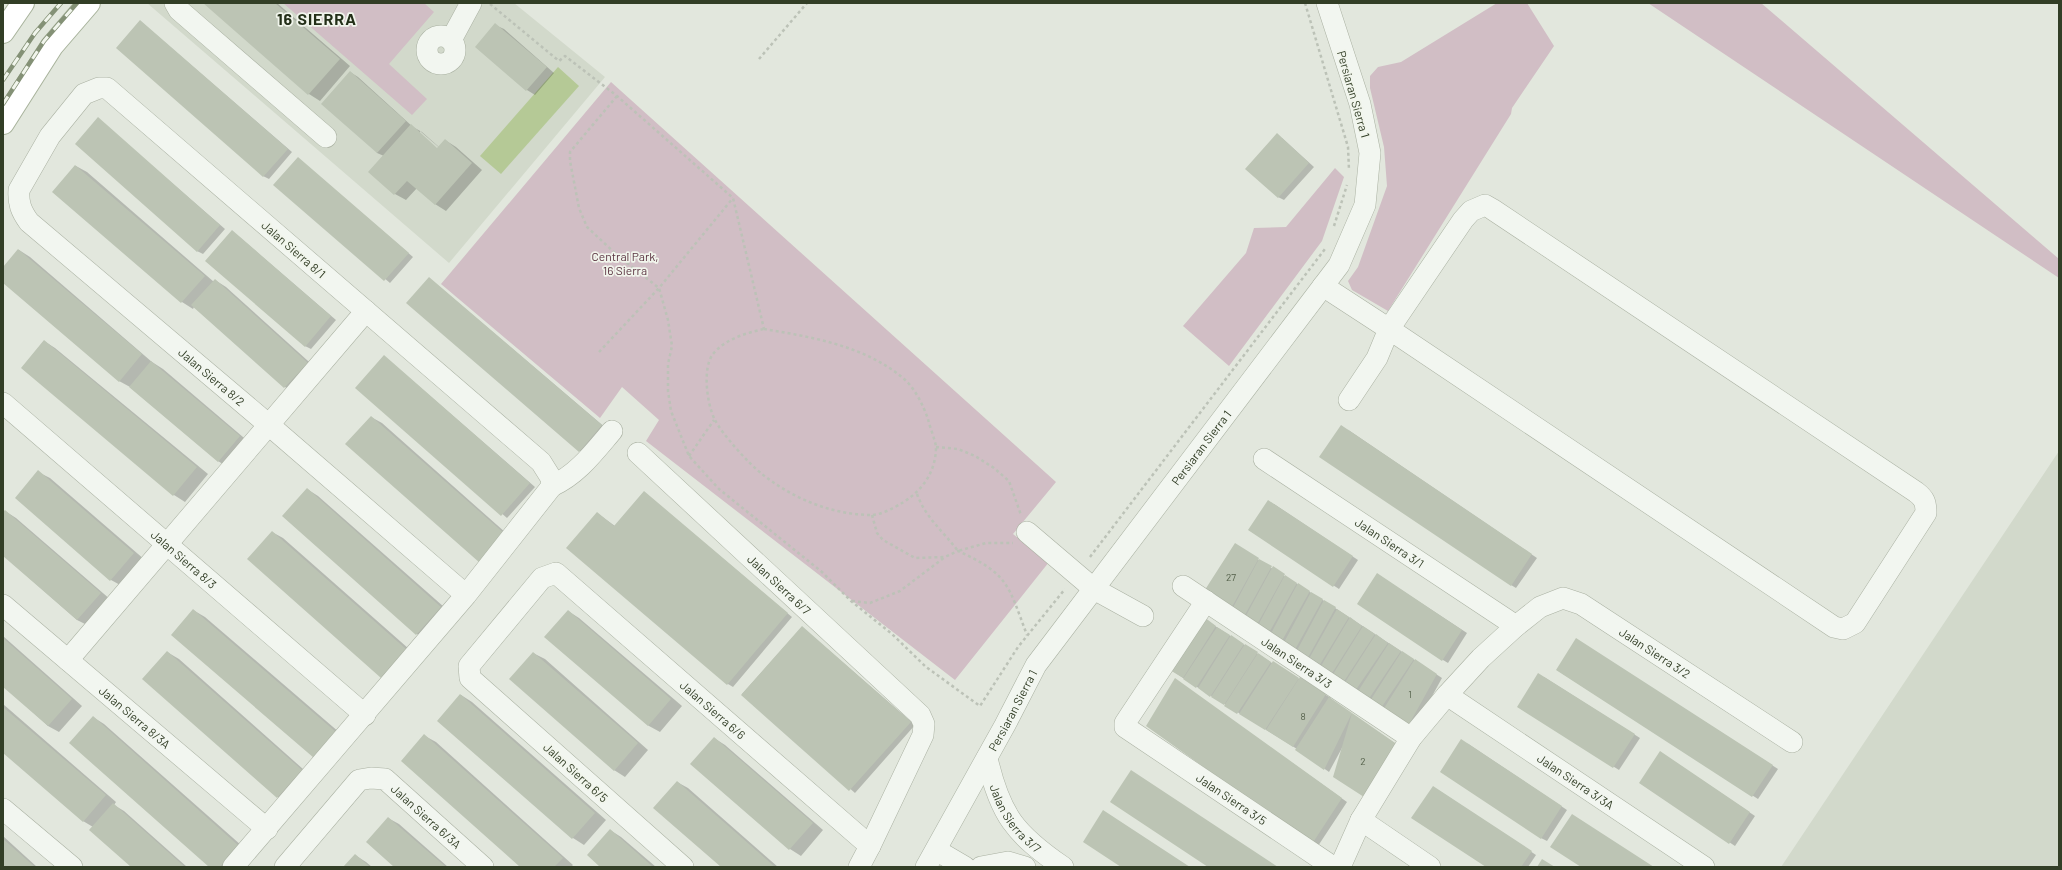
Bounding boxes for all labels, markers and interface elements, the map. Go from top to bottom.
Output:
district label: 16 SIERRA [277,9,357,28]
street label: Persiaran Sierra 1 [1335,49,1373,139]
street label: Jalan Sierra 8/1 [259,218,329,280]
park label: Central Park, 16 Sierra [592,249,658,277]
street label: Jalan Sierra 8/2 [176,345,248,408]
street label: Persiaran Sierra 1 [1168,407,1234,487]
street label: Jalan Sierra 3/1 [1353,515,1427,570]
street label: Jalan Sierra 8/3 [148,527,220,591]
street label: Jalan Sierra 6/7 [745,552,814,617]
house number: 27 [1226,571,1236,583]
street label: Jalan Sierra 3/2 [1617,624,1693,681]
street label: Jalan Sierra 3/3 [1259,633,1335,691]
street label: Persiaran Sierra 1 [985,667,1039,753]
street label: Jalan Sierra 6/6 [677,677,748,742]
street label: Jalan Sierra 8/3A [96,683,173,751]
house number: 1 [1408,688,1412,700]
house number: 8 [1300,710,1306,722]
street label: Jalan Sierra 6/5 [541,739,611,805]
street label: Jalan Sierra 3/3A [1535,751,1617,812]
house number: 2 [1360,755,1366,767]
street label: Jalan Sierra 3/5 [1194,770,1269,827]
street label: Jalan Sierra 6/3A [389,781,464,851]
street label: Jalan Sierra 3/7 [988,782,1044,855]

